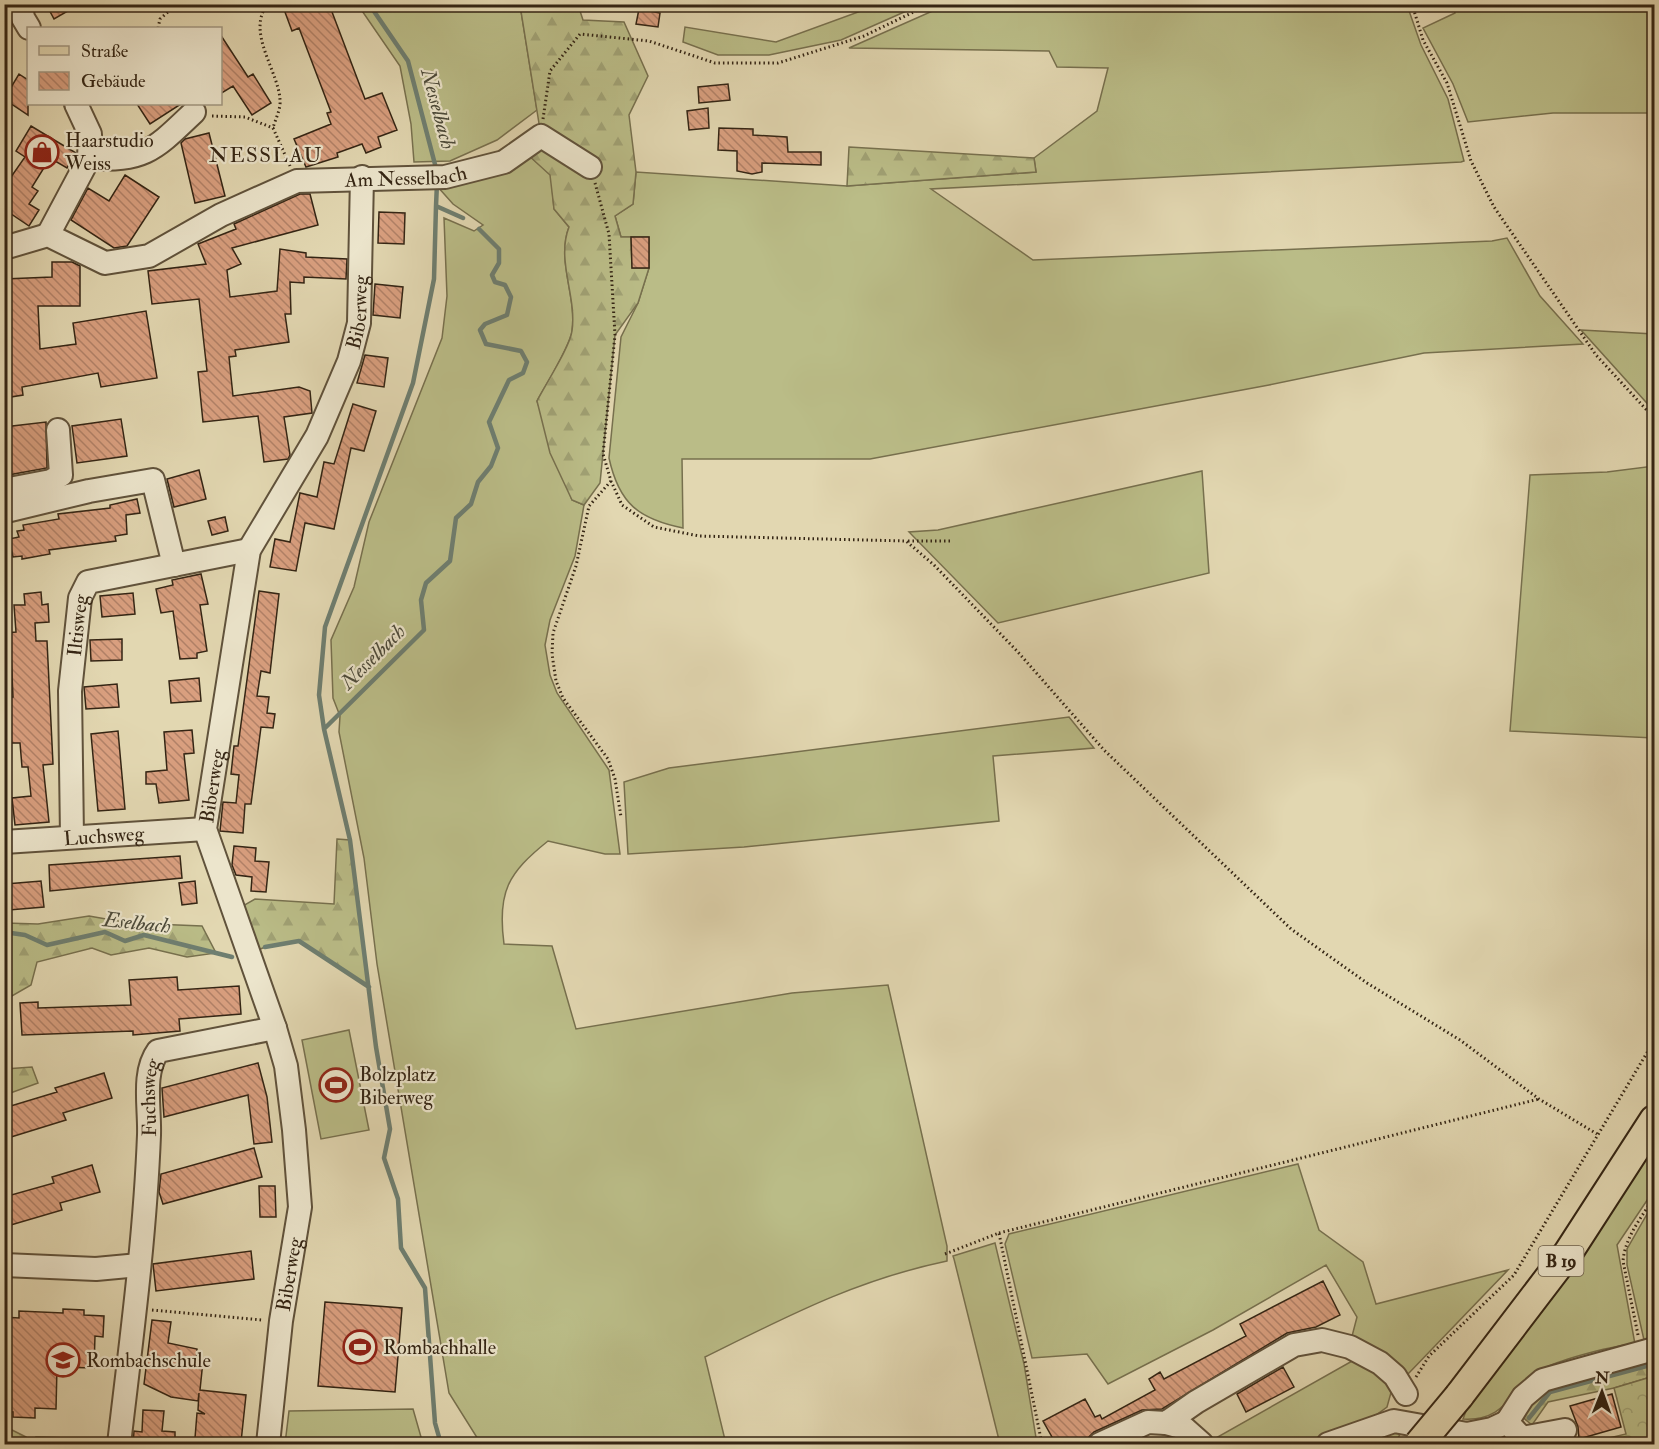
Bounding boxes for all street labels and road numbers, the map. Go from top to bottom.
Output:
street label: Am Nesselbach [344,159,470,192]
street label: Biberweg [340,274,372,352]
street label: Iltisweg [61,592,93,658]
street label: Biberweg [194,746,230,825]
street label: Luchsweg [63,820,146,851]
street label: Fuchsweg [135,1054,165,1137]
street label: Biberweg [270,1234,307,1313]
road number: B 19 [1538,1246,1584,1276]

